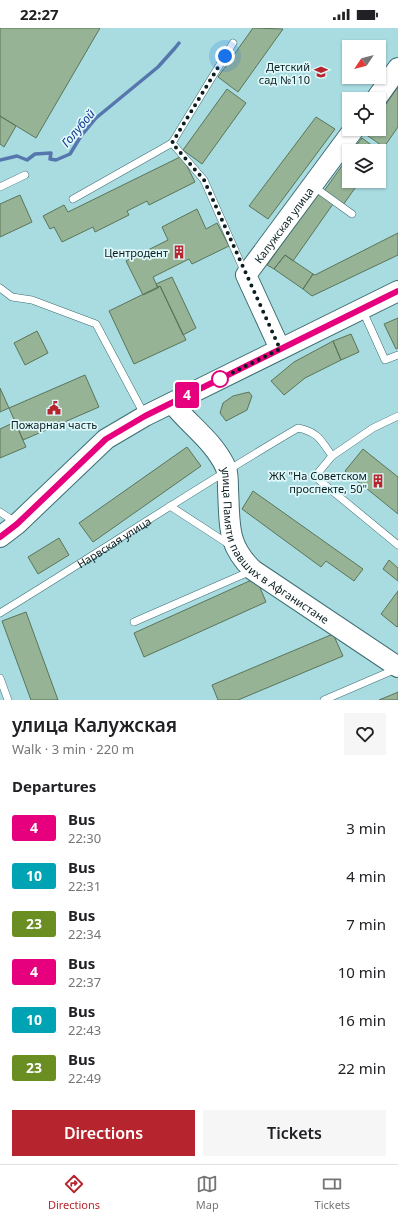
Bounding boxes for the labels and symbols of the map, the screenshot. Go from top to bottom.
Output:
north arrow [342,40,386,84]
your location [215,46,235,66]
place label: Детский сад №110 [259,59,310,87]
school or university icon: Детский сад №110 [313,64,329,80]
water label: Голубой [57,105,99,150]
street label: Калужская улица [250,184,316,266]
building icon: Центродент [171,244,187,260]
place label: Центродент [104,245,168,260]
unlabelled marker [211,370,229,388]
line badge: 4 [174,382,200,408]
public building icon: Пожарная часть [46,400,62,416]
place label: Пожарная часть [11,417,97,432]
street label: улица Памяти павших в Афганистане [218,465,332,626]
place label: ЖК "На Советском проспекте, 50" [269,468,367,496]
building icon: ЖК "На Советском проспекте, 50" [370,473,386,489]
street label: Нарвская улица [74,513,153,571]

